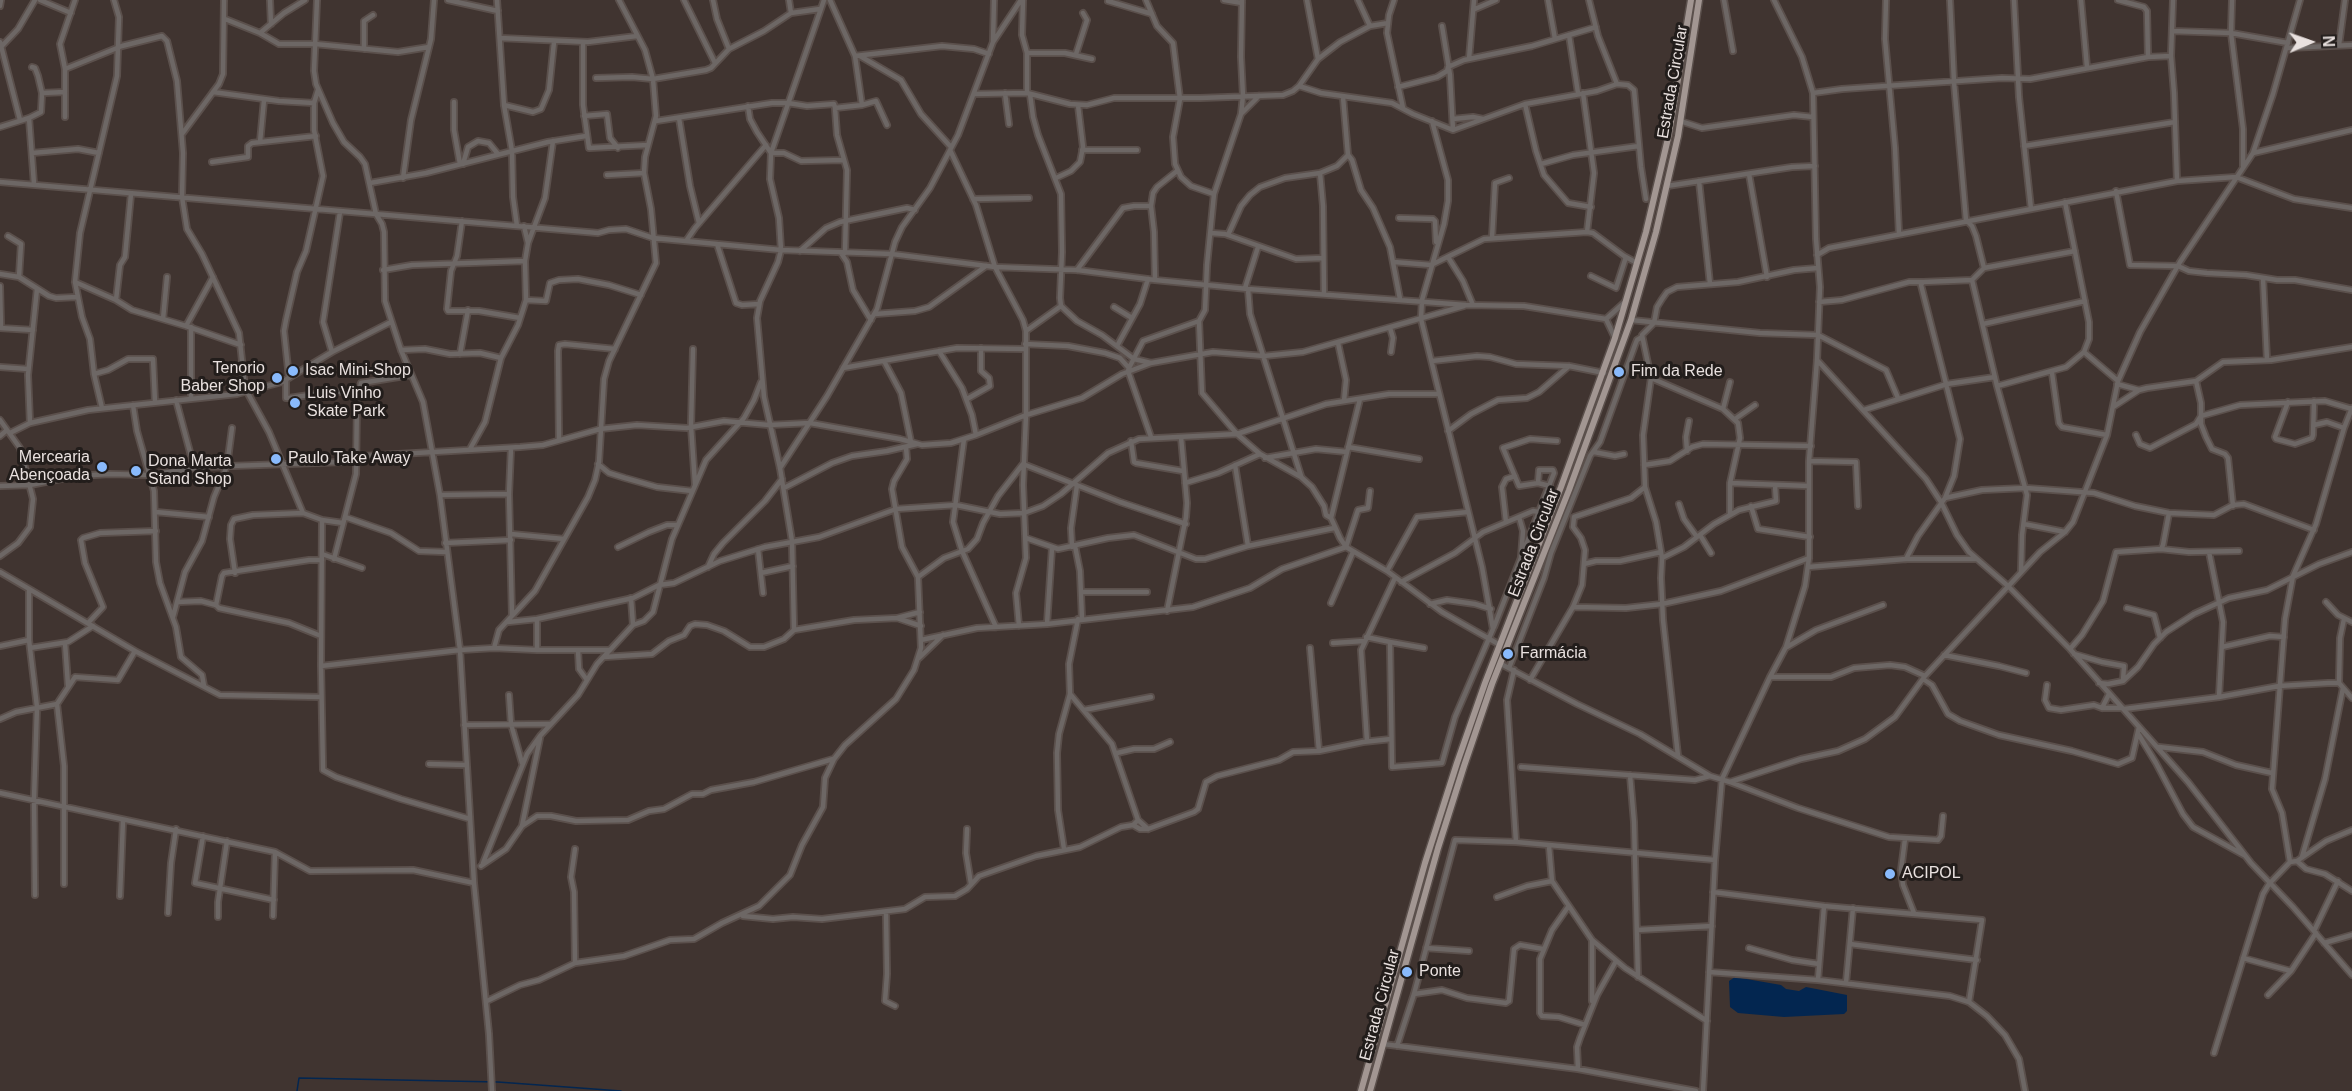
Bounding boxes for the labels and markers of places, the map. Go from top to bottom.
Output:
place label: Tenorio Baber Shop [180,359,265,397]
place label: Isac Mini-Shop [305,361,411,381]
place label: Fim da Rede [1631,362,1723,382]
marker: Isac Mini-Shop [286,364,300,378]
marker: Fim da Rede [1612,365,1626,379]
marker: Tenorio Baber Shop [270,371,284,385]
place label: Luis Vinho Skate Park [307,384,385,422]
marker: Luis Vinho Skate Park [288,396,302,410]
place label: Mercearia Abençoada [9,448,90,486]
place label: Paulo Take Away [288,449,410,469]
place label: Dona Marta Stand Shop [148,452,232,490]
marker: Paulo Take Away [269,452,283,466]
marker: Mercearia Abençoada [95,460,109,474]
marker: Dona Marta Stand Shop [129,464,143,478]
place label: Farmácia [1520,644,1587,664]
marker: Farmácia [1501,647,1515,661]
place label: ACIPOL [1902,864,1961,884]
marker: ACIPOL [1883,867,1897,881]
place label: Ponte [1419,962,1461,982]
marker: Ponte [1400,965,1414,979]

